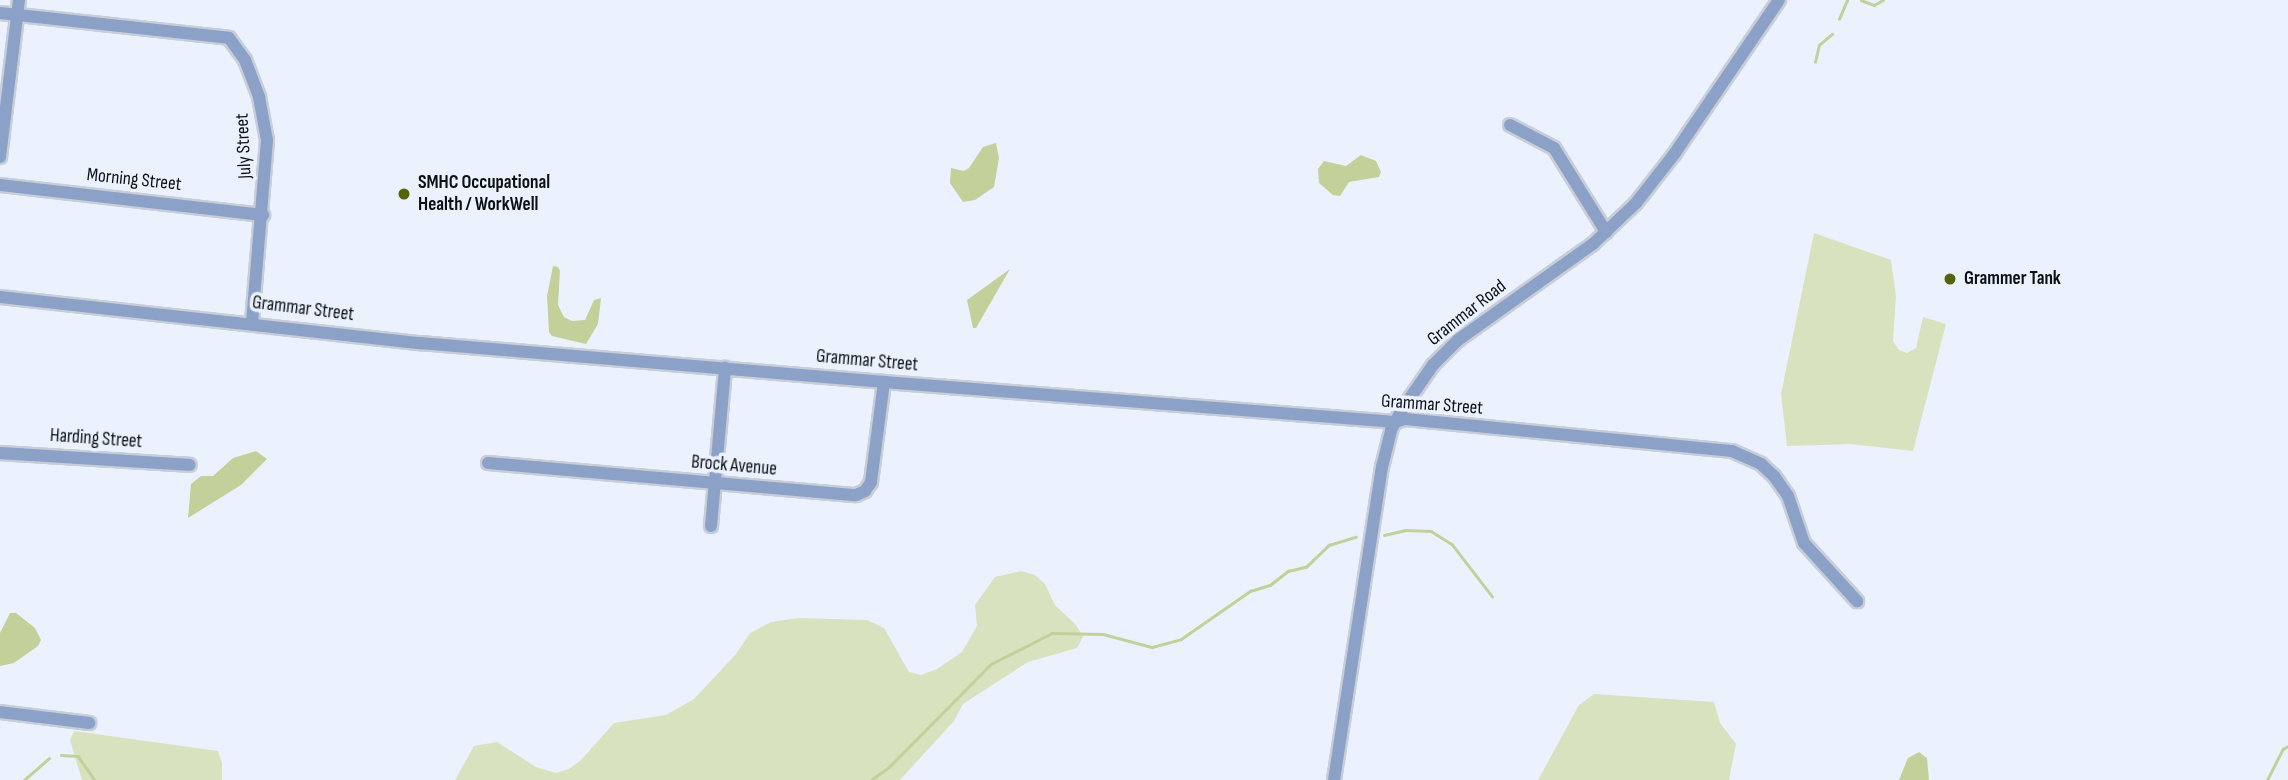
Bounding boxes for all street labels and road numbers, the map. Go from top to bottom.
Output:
street label: July Street [231,113,257,179]
street label: Morning Street [86,164,182,196]
street label: Grammar Road [1423,275,1511,351]
street label: Grammar Street [251,291,355,327]
street label: Grammar Street [815,345,919,377]
street label: Grammar Street [1380,390,1484,420]
street label: Harding Street [49,424,143,454]
street label: Brock Avenue [690,451,778,481]

